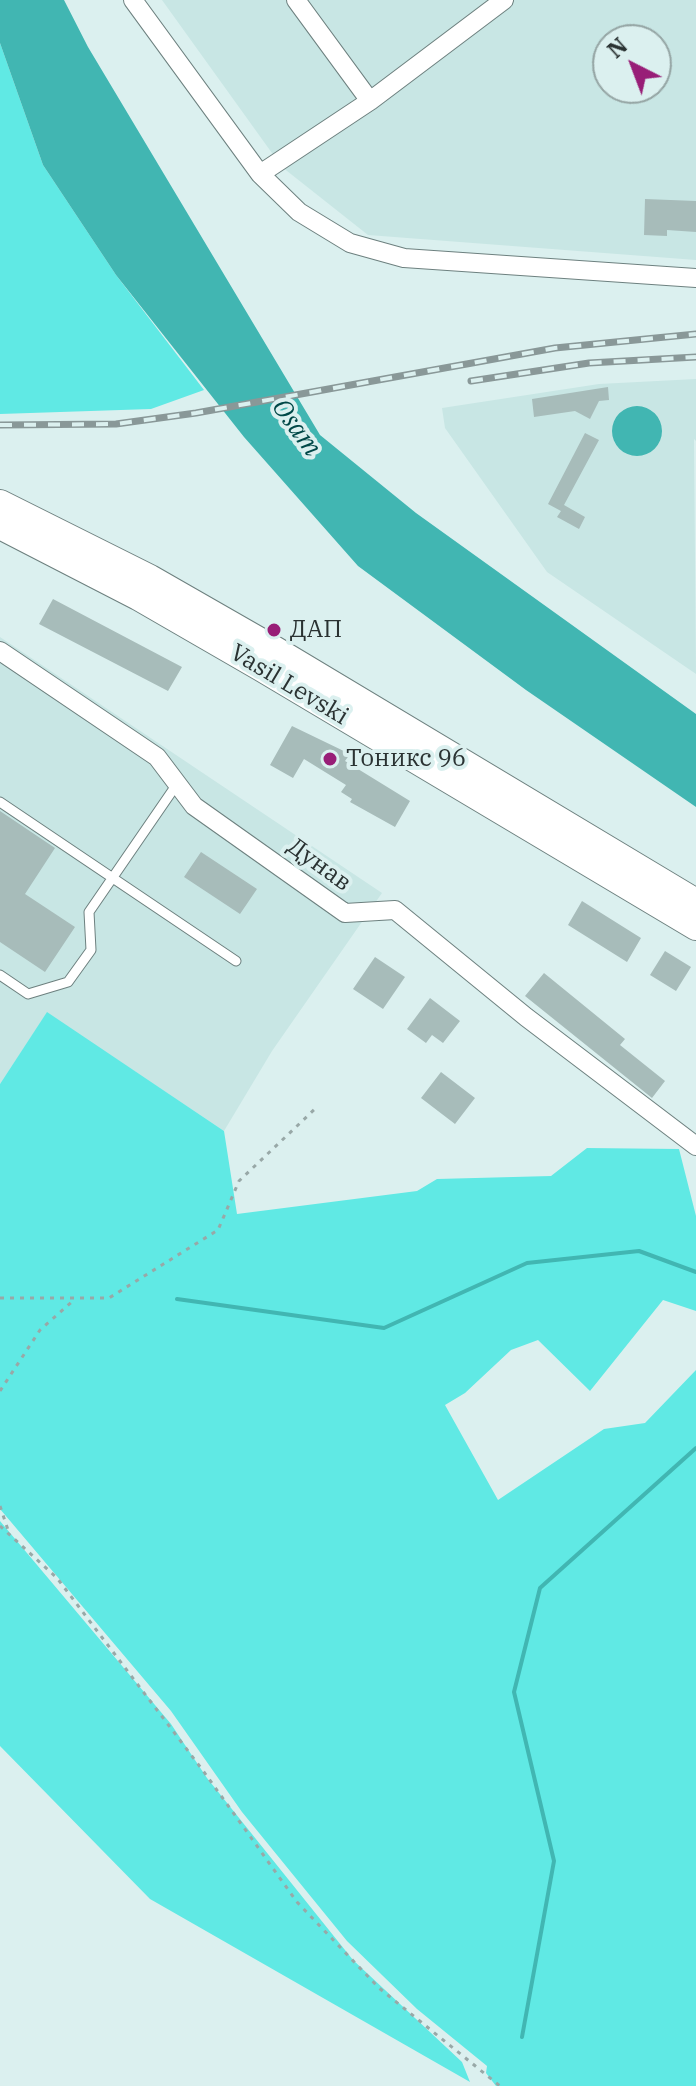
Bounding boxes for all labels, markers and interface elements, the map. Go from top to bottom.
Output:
north arrow [592,24,672,104]
text: N [601,31,633,64]
water label: Osam [265,393,327,463]
place label: ДАП [290,616,342,644]
marker: ДАП [265,621,283,639]
street label: Vasil Levski [225,638,353,732]
place label: Тоникс 96 [346,745,466,773]
marker: Тоникс 96 [321,750,339,768]
street label: Дунав [282,832,356,898]

